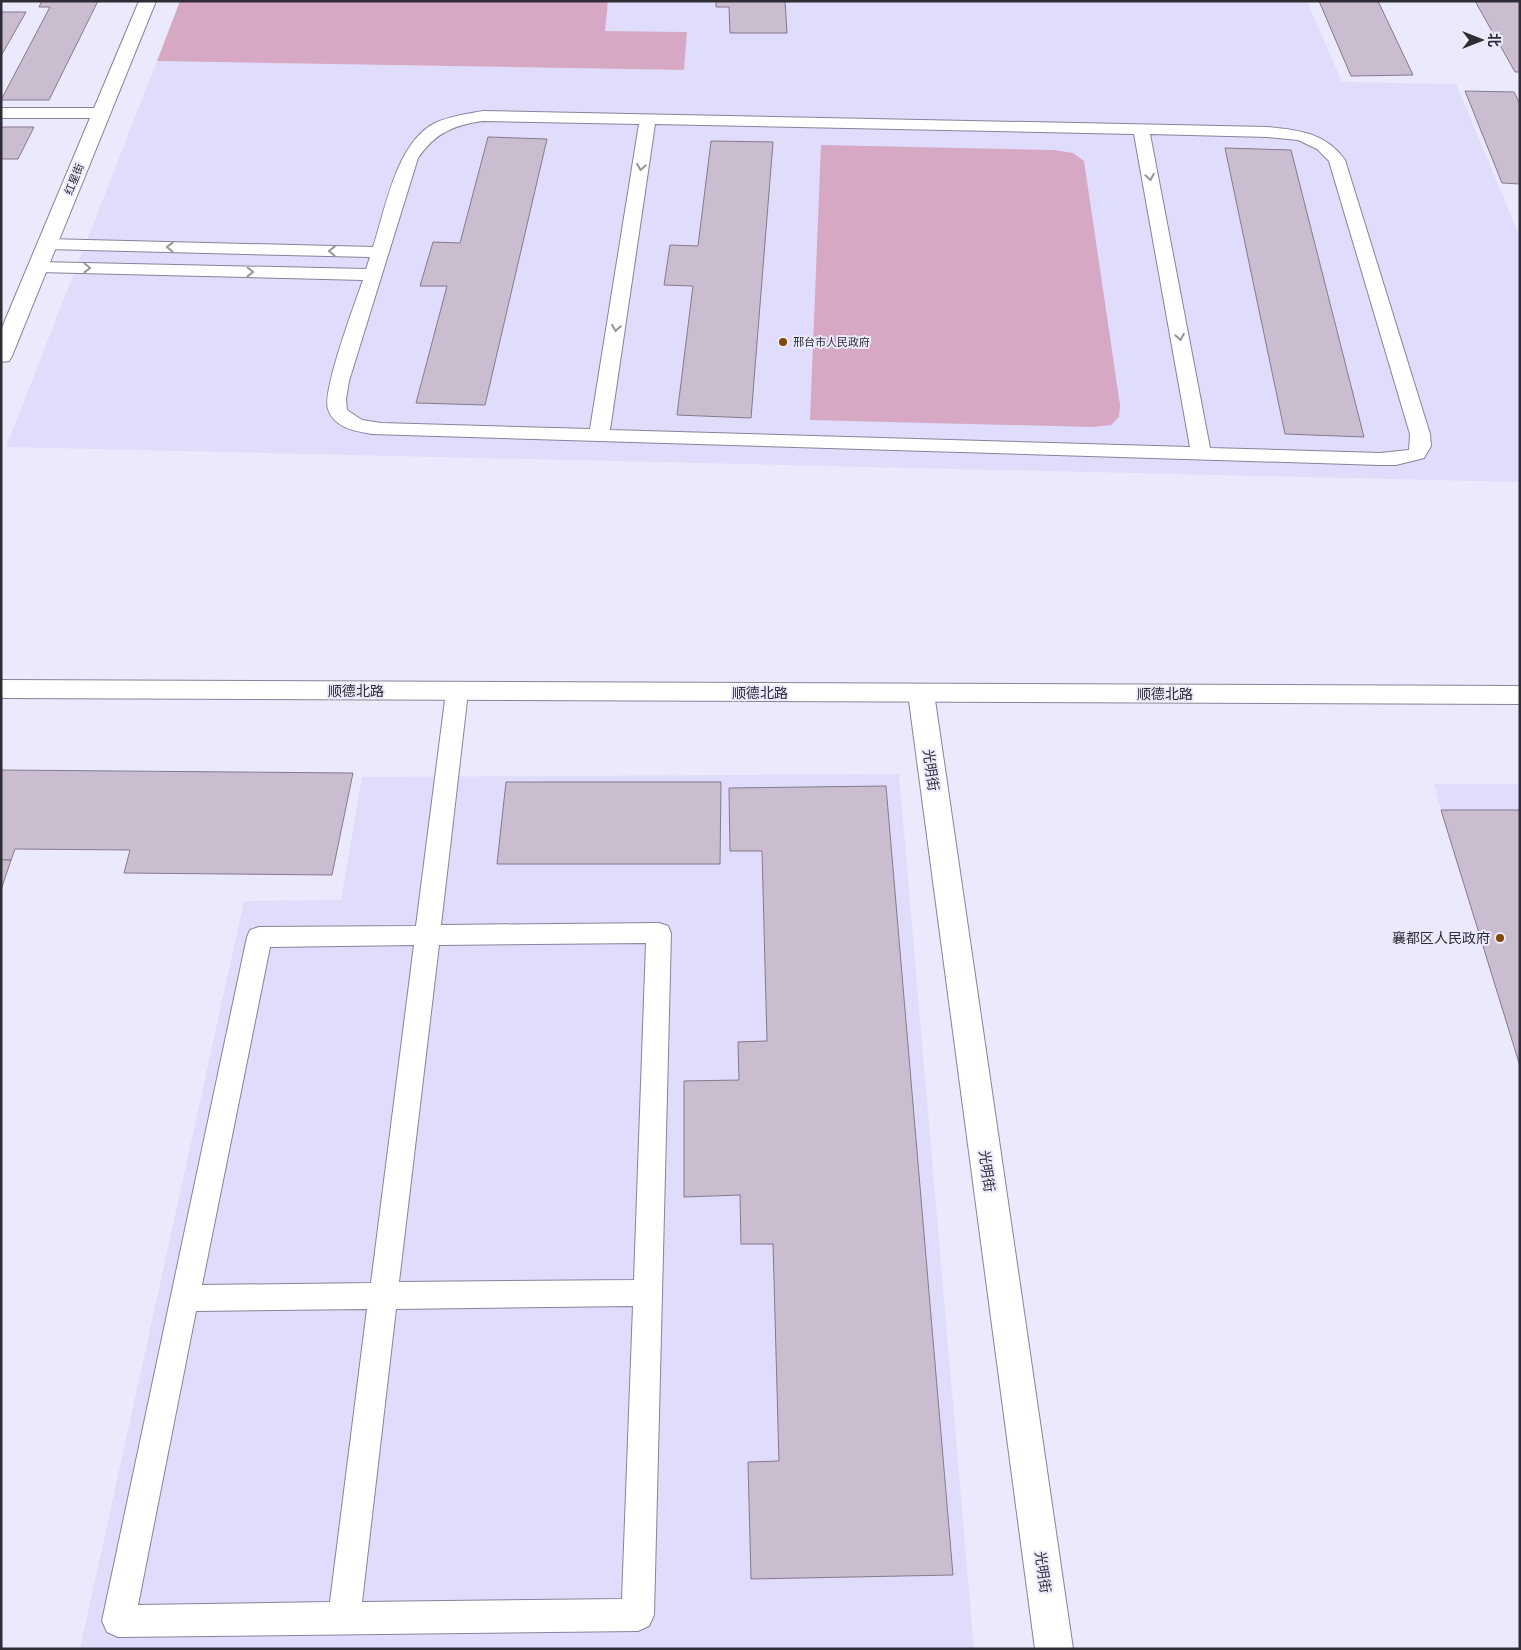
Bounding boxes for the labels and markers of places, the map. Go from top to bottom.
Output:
place label: 邢台市人民政府 [793,335,870,349]
marker: 邢台市人民政府 [777,336,789,348]
place label: 襄都区人民政府 [1392,929,1490,947]
marker: 襄都区人民政府 [1494,932,1506,944]

